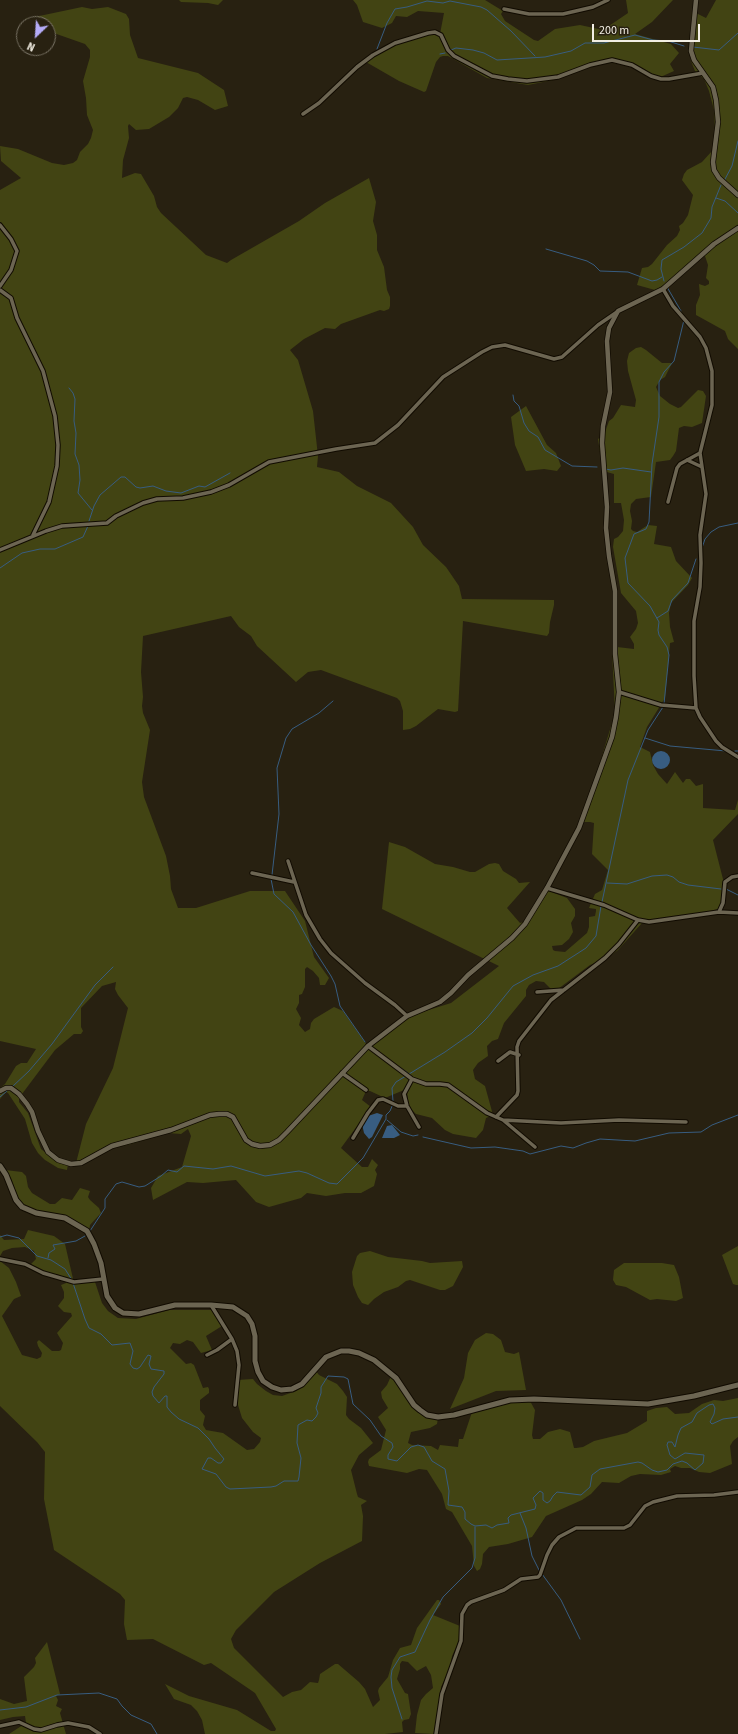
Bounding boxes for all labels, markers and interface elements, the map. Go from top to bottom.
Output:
north arrow [16,16,56,56]
scale bar [594,16,702,42]
text: 200 m [599,22,629,39]
text: N [25,38,38,55]

